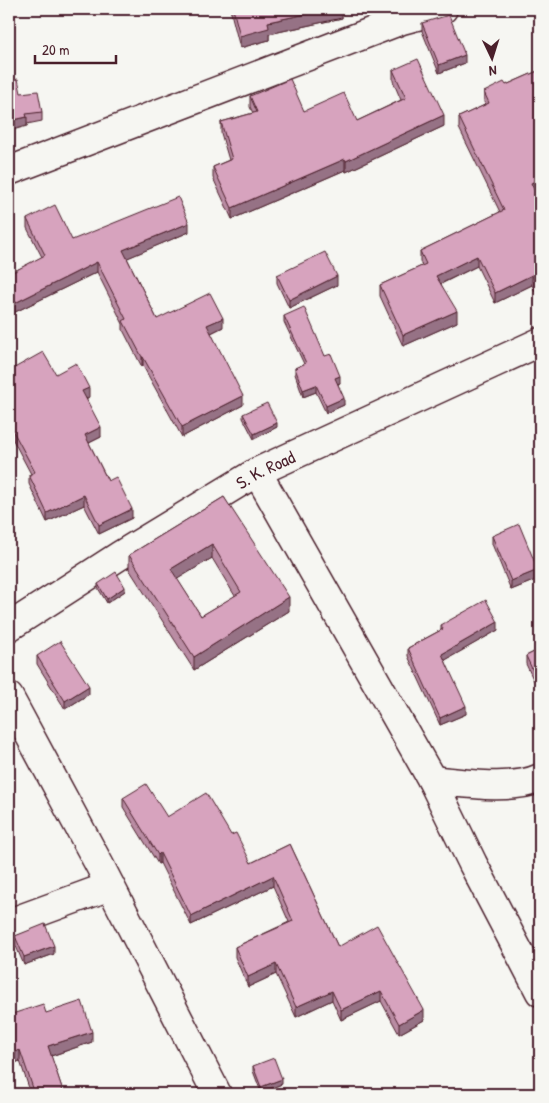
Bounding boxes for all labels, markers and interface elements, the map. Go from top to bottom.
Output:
scale bar [35,32,116,64]
north arrow [466,32,516,82]
text: 20 m [42,39,69,60]
text: N [488,62,497,81]
street label: S. K. Road [231,444,299,495]

